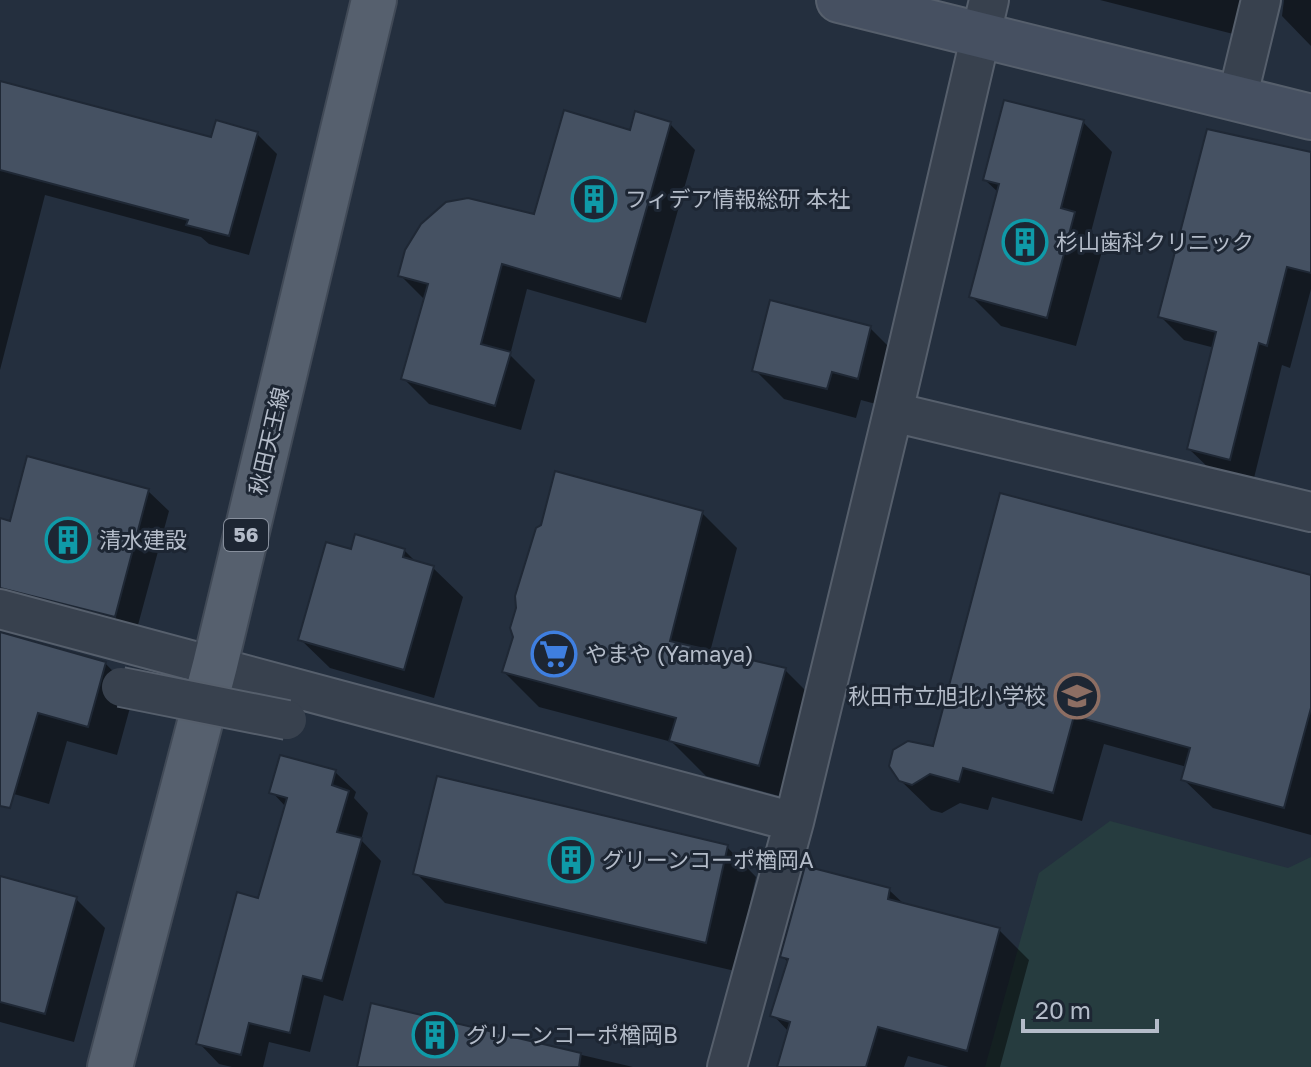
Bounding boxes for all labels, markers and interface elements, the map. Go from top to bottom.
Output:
building icon: フィデア情報総研 本社 [570,175,618,223]
place label: フィデア情報総研 本社 [625,185,850,212]
building icon: 杉山歯科クリニック [1001,218,1049,266]
place label: 杉山歯科クリニック [1056,228,1254,255]
street label: 秋田天王線 [243,384,294,498]
building icon: 清水建設 [44,516,92,564]
road number: 56 [224,519,268,551]
place label: 清水建設 [99,526,187,553]
supermarket icon: やまや (Yamaya) [530,630,578,678]
place label: やまや (Yamaya) [585,640,754,667]
school or university icon: 秋田市立旭北小学校 [1053,672,1101,720]
place label: 秋田市立旭北小学校 [848,682,1046,709]
building icon: グリーンコーポ楢岡A [547,836,595,884]
place label: グリーンコーポ楢岡A [602,846,814,873]
scale bar [1023,983,1157,1033]
text: 20 m [1035,995,1091,1024]
building icon: グリーンコーポ楢岡B [411,1011,459,1059]
place label: グリーンコーポ楢岡B [466,1021,678,1048]

